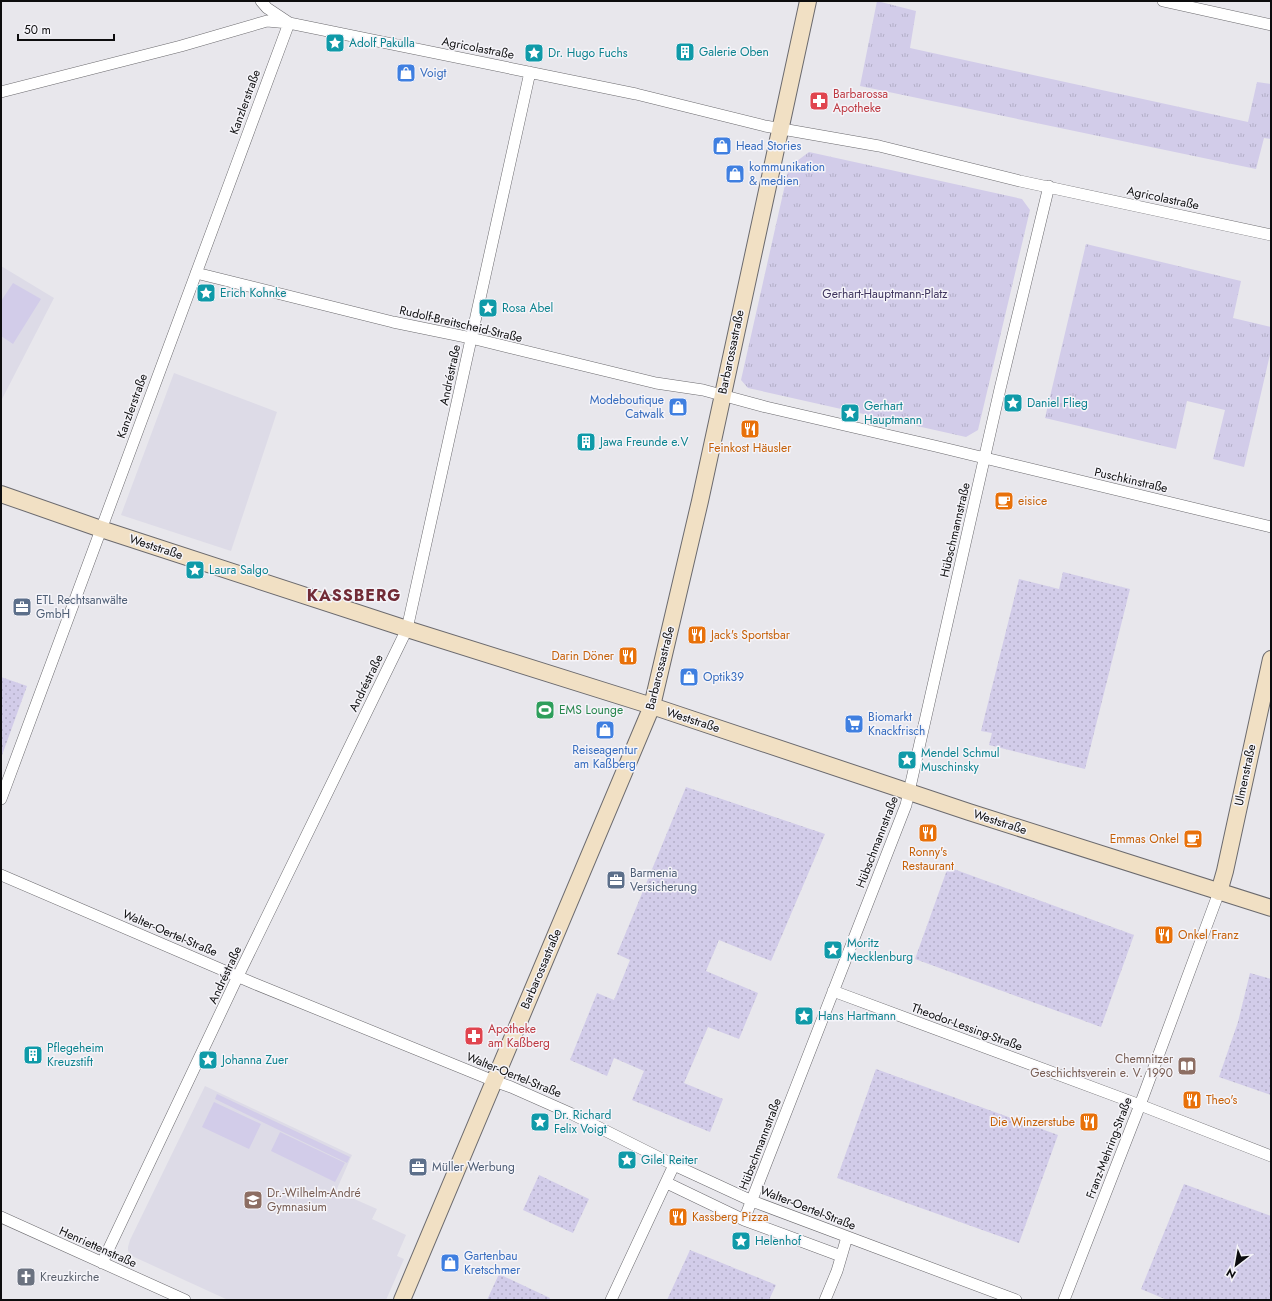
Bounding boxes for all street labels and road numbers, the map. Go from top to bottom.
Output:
street label: Agricolastraße [440,32,516,64]
street label: Kanzlerstraße [225,67,265,137]
street label: Agricolastraße [1125,182,1201,214]
street label: Rudolf-Breitscheid-Straße [398,301,524,347]
street label: Barbarossastraße [713,308,749,396]
street label: Andréstraße [435,343,465,407]
street label: Kanzlerstraße [112,371,152,441]
street label: Puschkinstraße [1093,463,1169,497]
street label: Hübschmannstraße [935,481,975,579]
street label: Weststraße [127,530,185,564]
street label: Barbarossastraße [641,624,679,712]
street label: Andréstraße [344,651,388,715]
street label: Weststraße [664,703,722,737]
street label: Ulmenstraße [1230,742,1260,808]
street label: Hübschmannstraße [851,794,903,890]
street label: Weststraße [971,805,1029,839]
street label: Walter-Oertel-Straße [120,905,220,961]
street label: Barbarossastraße [516,926,566,1012]
street label: Andréstraße [204,943,246,1007]
street label: Theodor-Lessing-Straße [909,999,1025,1055]
street label: Walter-Oertel-Straße [464,1048,564,1102]
street label: Franz-Mehring-Straße [1081,1095,1137,1201]
street label: Hübschmannstraße [734,1096,786,1192]
street label: Walter-Oertel-Straße [757,1181,859,1235]
street label: Henriettenstraße [56,1222,140,1272]

